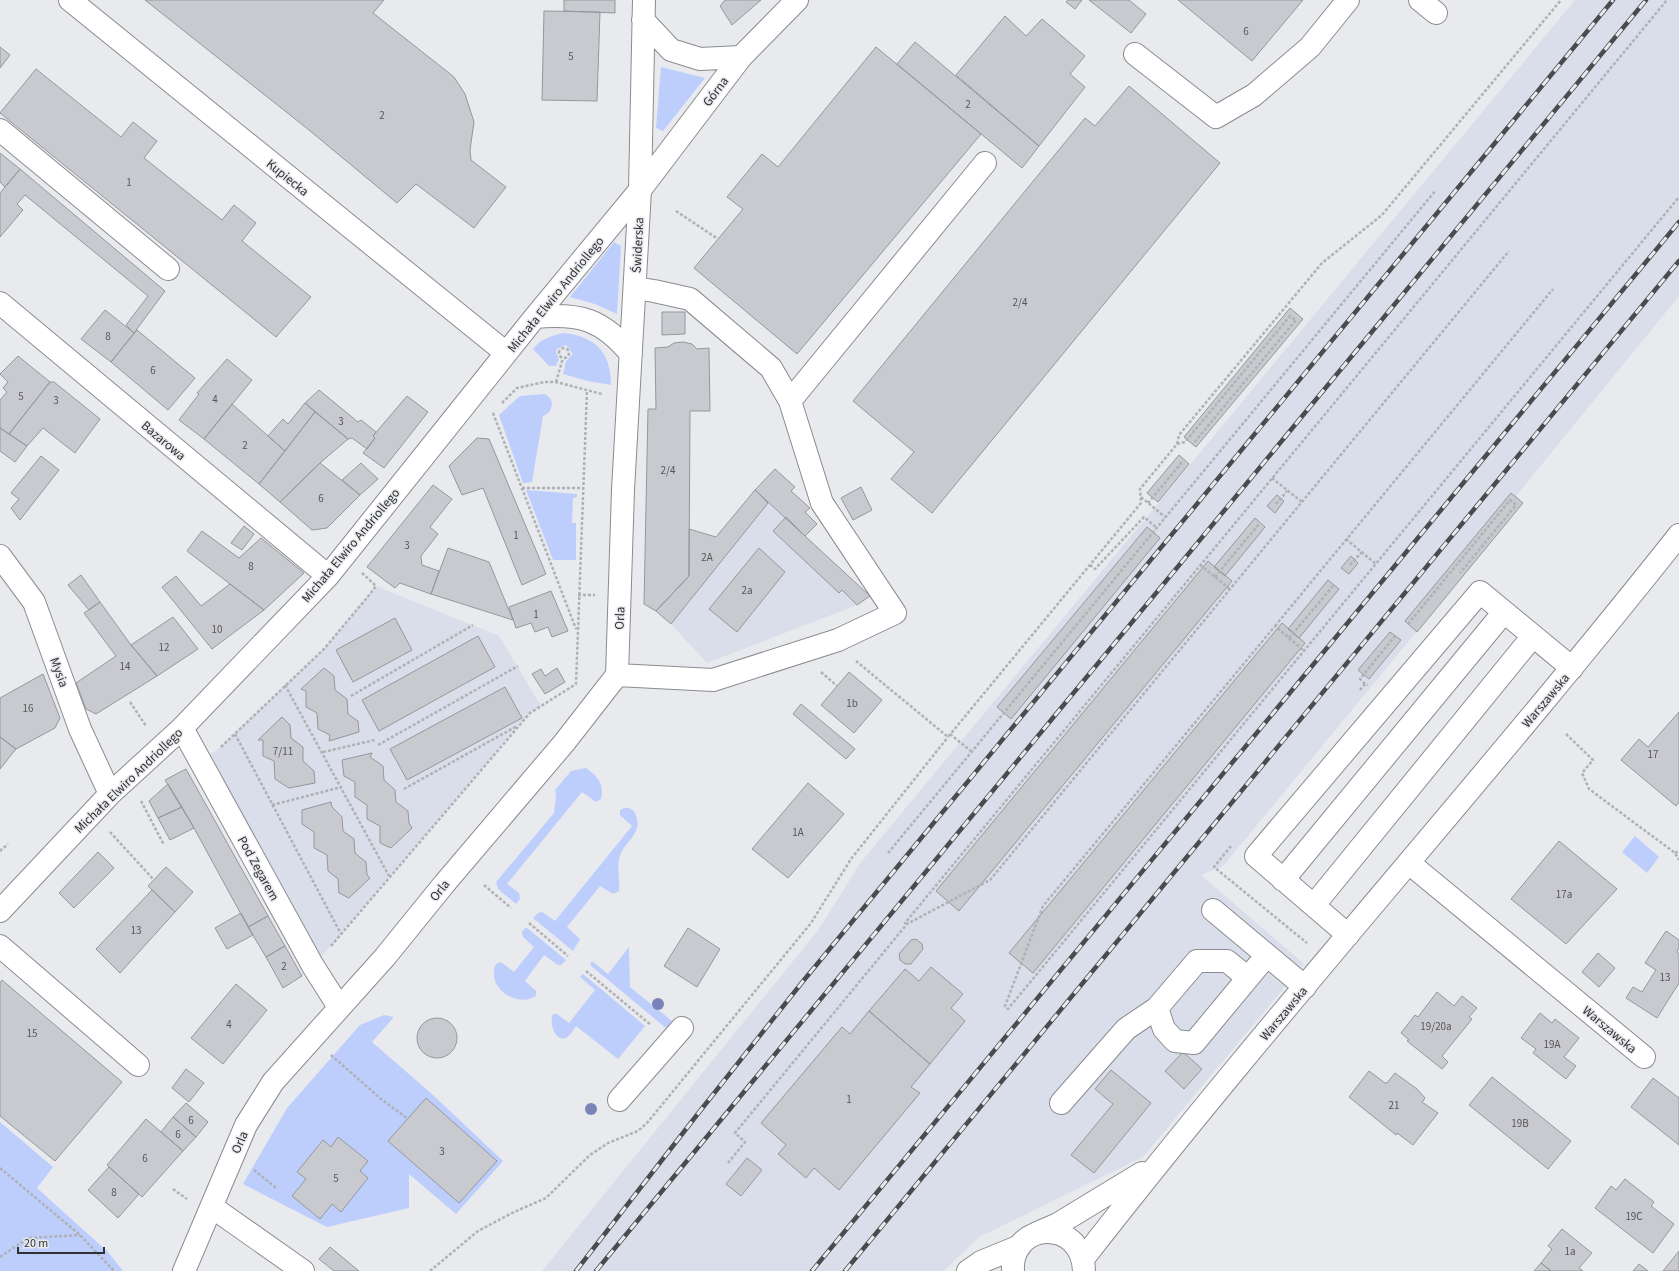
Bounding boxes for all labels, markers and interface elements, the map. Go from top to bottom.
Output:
house number: 6 [1243,24,1249,39]
house number: 5 [568,49,574,64]
street label: Górna [699,73,733,110]
house number: 2 [965,97,971,112]
house number: 2 [379,108,385,123]
street label: Kupiecka [262,155,312,201]
house number: 1 [126,175,132,190]
street label: Świderska [628,217,648,273]
street label: Michała Elwiro Andriollego [503,233,608,356]
house number: 2/4 [1013,295,1028,310]
house number: 8 [105,329,111,344]
house number: 6 [150,363,156,378]
house number: 5 [18,389,24,404]
house number: 4 [212,392,218,407]
house number: 3 [53,393,59,408]
house number: 3 [338,414,344,429]
street label: Bazarowa [137,417,189,465]
house number: 2 [242,438,248,453]
house number: 2/4 [661,463,676,478]
street label: Michała Elwiro Andriollego [297,485,404,607]
house number: 6 [318,491,324,506]
house number: 1 [513,528,519,543]
house number: 3 [404,538,410,553]
house number: 2A [701,550,713,565]
house number: 8 [248,559,254,574]
house number: 2a [741,583,753,598]
street label: Orla [611,606,629,630]
house number: 1 [533,607,539,622]
house number: 10 [212,622,222,637]
house number: 12 [159,640,169,655]
street label: Mysia [45,655,73,690]
house number: 14 [120,659,131,674]
street label: Warszawska [1518,670,1574,732]
house number: 1b [846,696,858,711]
house number: 16 [23,701,34,716]
street label: Michała Elwiro Andriollego [70,724,187,837]
house number: 7/11 [273,744,293,759]
house number: 17 [1648,747,1658,762]
house number: 1A [792,825,804,840]
street label: Pod Zegarem [233,833,283,904]
street label: Orla [426,876,454,905]
house number: 17a [1556,887,1572,902]
house number: 13 [131,923,141,938]
house number: 2 [281,959,287,974]
house number: 13 [1660,970,1670,985]
street label: Warszawska [1256,983,1312,1045]
street label: Warszawska [1578,1002,1640,1058]
house number: 4 [226,1017,232,1032]
house number: 19/20a [1420,1019,1452,1034]
house number: 15 [27,1026,37,1041]
house number: 19A [1544,1037,1560,1052]
house number: 1 [846,1092,852,1107]
house number: 21 [1389,1098,1399,1113]
house number: 6 [188,1113,194,1128]
house number: 19B [1511,1116,1529,1131]
house number: 6 [175,1127,181,1142]
street label: Orla [227,1128,253,1157]
house number: 3 [439,1144,445,1159]
house number: 6 [142,1151,148,1166]
house number: 5 [333,1171,339,1186]
house number: 8 [111,1185,117,1200]
house number: 19C [1625,1209,1643,1224]
scale bar [18,1229,104,1255]
text: 20 m [24,1235,48,1252]
house number: 1a [1564,1244,1576,1259]

